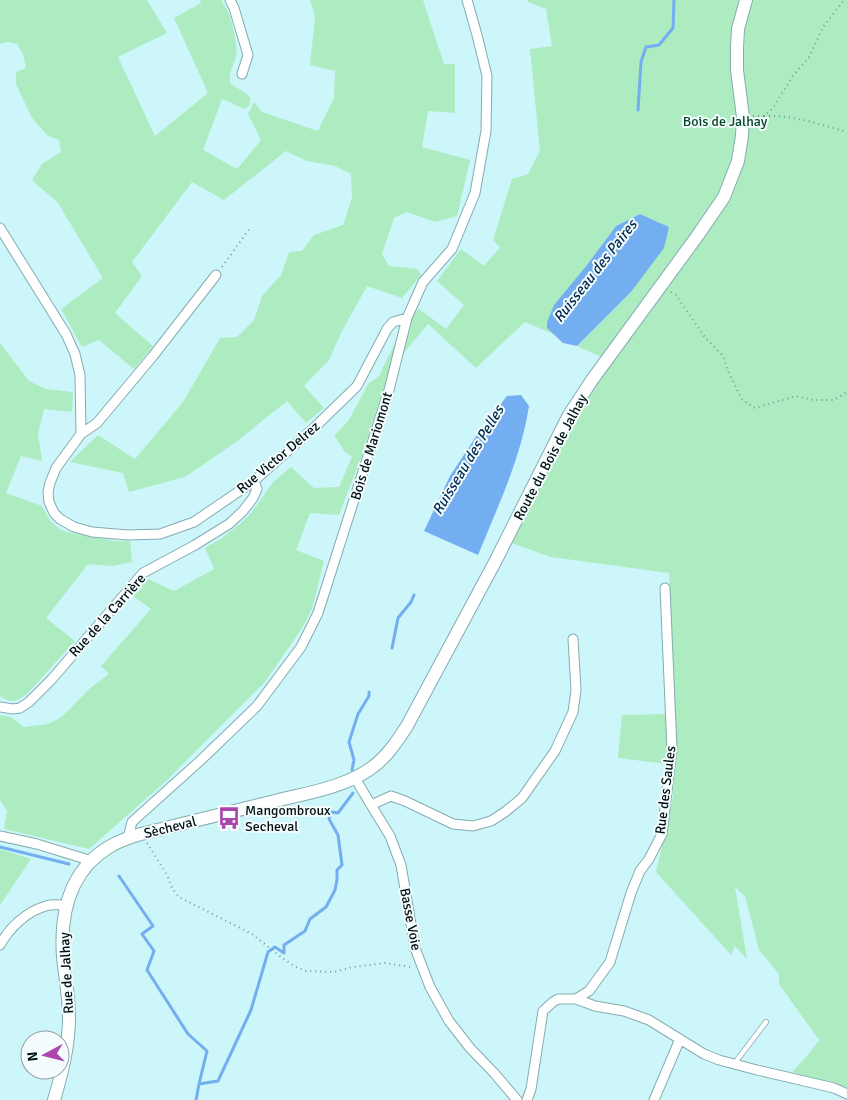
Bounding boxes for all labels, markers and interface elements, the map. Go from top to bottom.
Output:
park label: Bois de Jalhay [683,113,768,130]
water label: Ruisseau des Paires [549,215,641,326]
street label: Bois de Mariomont [347,390,396,502]
street label: Route du Bois de Jalhay [510,391,591,523]
water label: Ruisseau des Pelles [428,401,508,518]
street label: Rue Victor Delrez [233,418,323,497]
street label: Rue de la Carrière [65,570,149,661]
street label: Rue des Saules [652,745,679,835]
place label: Mangombroux Secheval [245,802,331,835]
bus stop icon: Mangombroux Secheval [216,805,242,831]
street label: Sècheval [142,813,198,842]
street label: Basse Voie [396,886,425,952]
street label: Rue de Jalhay [56,931,77,1014]
north arrow [20,1030,70,1080]
text: N [24,1051,42,1062]

